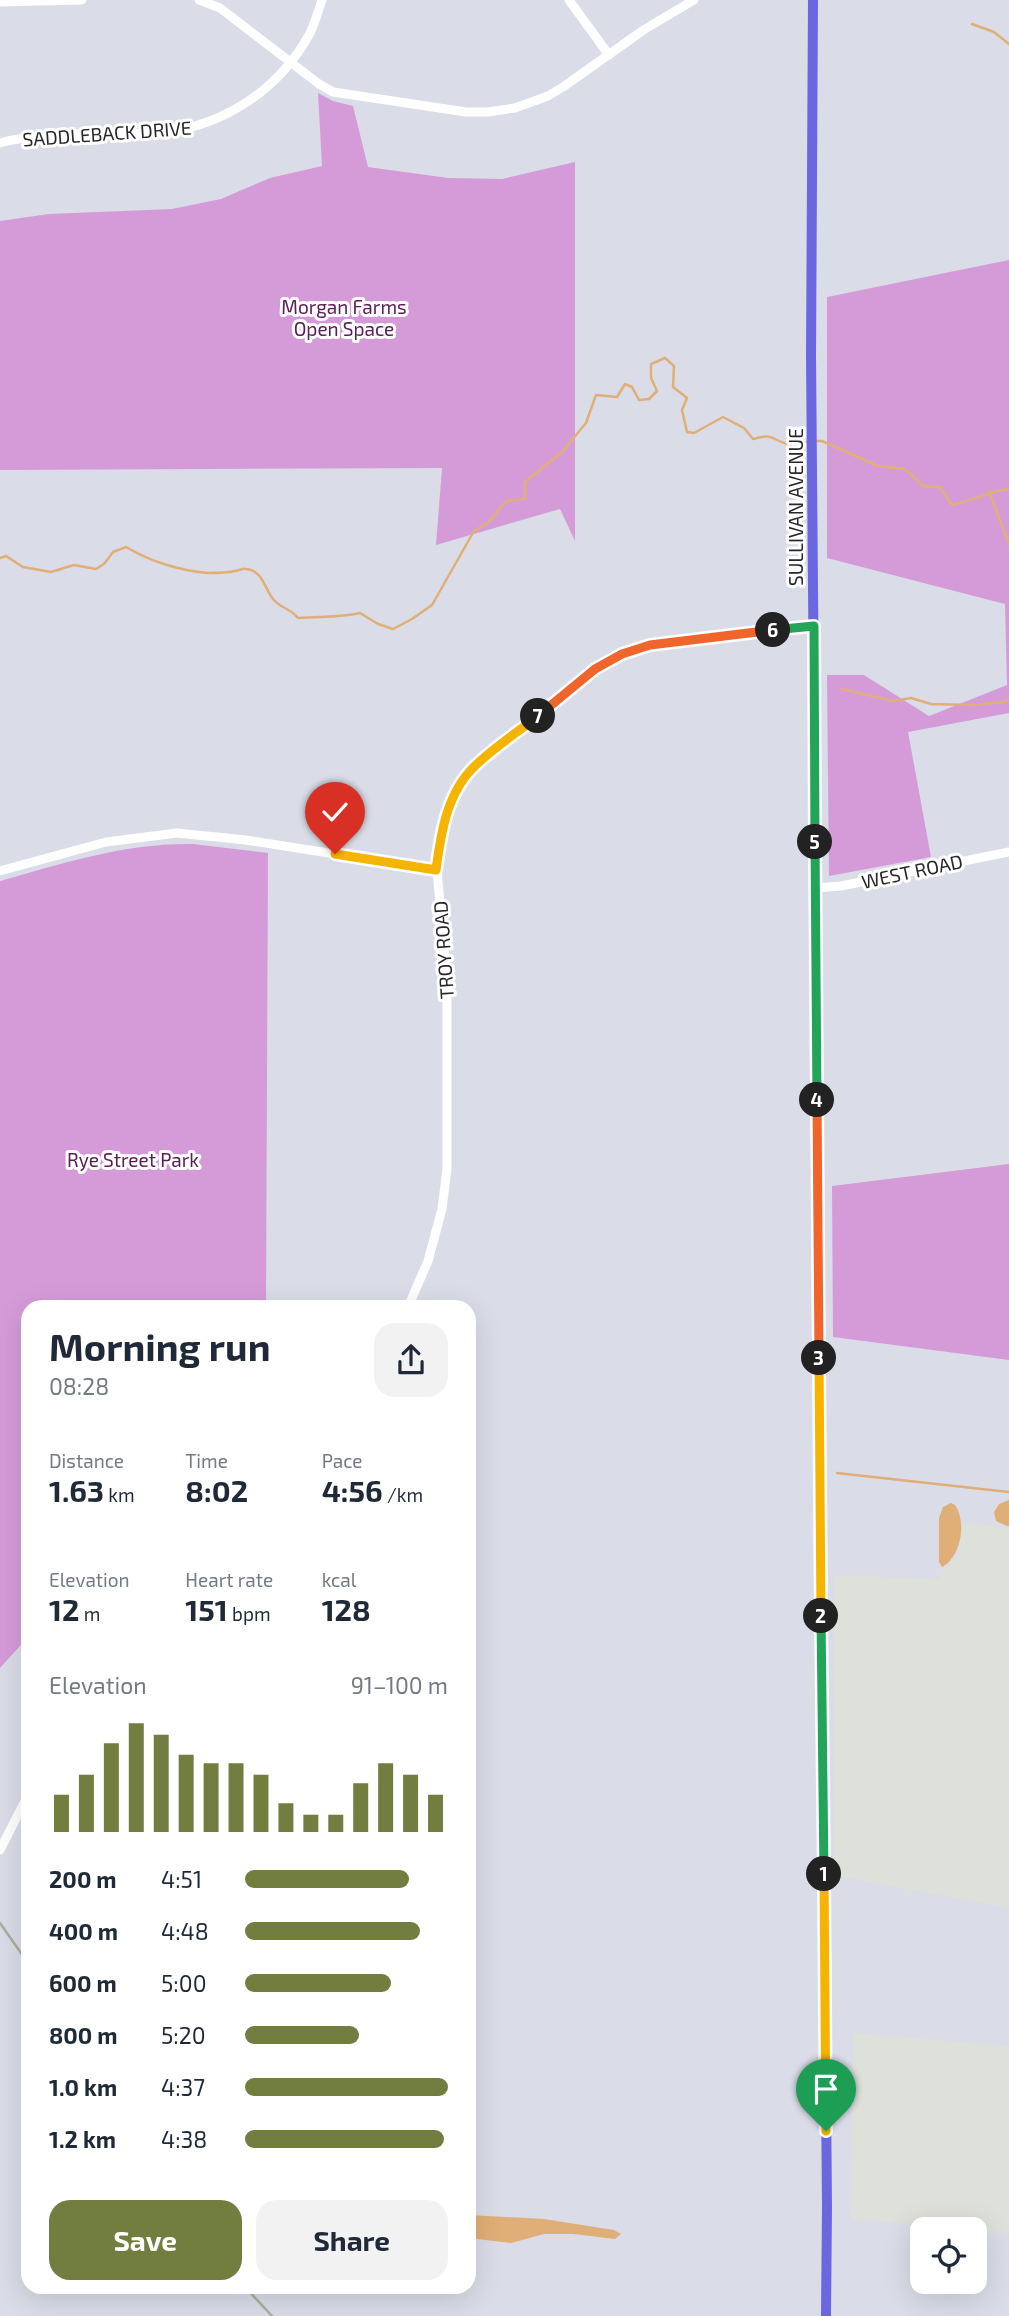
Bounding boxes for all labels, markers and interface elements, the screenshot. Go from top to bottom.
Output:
street label: SADDLEBACK DRIVE [22,116,192,150]
park label: Morgan Farms Open Space [281,295,407,340]
street label: SULLIVAN AVENUE [784,428,807,586]
pin: 6 [756,612,790,648]
text: 6 [767,618,778,641]
pin: 7 [520,698,556,734]
text: 7 [532,704,543,727]
pin [305,782,365,854]
icon: check [316,793,354,831]
pin: 5 [798,824,832,860]
text: 5 [809,830,820,853]
street label: WEST ROAD [859,849,965,893]
street label: TROY ROAD [428,900,458,1000]
pin: 4 [800,1082,834,1118]
text: 4 [810,1088,823,1111]
park label: Rye Street Park [67,1148,199,1171]
text: Morning run [49,1323,270,1369]
button: share [374,1323,448,1397]
pin: 3 [802,1340,836,1376]
text: 3 [813,1346,824,1369]
text: 08:28 [49,1372,109,1400]
text: Distance [49,1449,124,1472]
text: Time [185,1449,228,1472]
text: Pace [322,1449,363,1472]
text: 1.63 [49,1472,104,1508]
text: 8:02 [185,1472,248,1508]
text: 4:56 [322,1472,383,1508]
text: km [104,1483,135,1506]
text: /km [383,1483,423,1506]
text: Elevation [49,1568,130,1591]
text: Heart rate [185,1568,273,1591]
text: kcal [322,1568,356,1591]
text: 12 [49,1591,79,1627]
text: 151 [185,1591,228,1627]
text: 128 [322,1591,371,1627]
pin: 2 [804,1598,838,1634]
text: m [79,1602,100,1625]
text: bpm [228,1602,271,1625]
text: 2 [815,1604,826,1627]
text: Elevation [49,1671,147,1699]
text: 91–100 m [351,1671,448,1699]
pin: 1 [806,1856,842,1892]
text: 1 [819,1862,828,1885]
text: 200 m [49,1865,117,1893]
text: 4:51 [161,1865,202,1893]
text: 400 m [49,1917,118,1945]
text: 4:48 [161,1917,209,1945]
text: 600 m [49,1969,117,1997]
text: 5:00 [161,1969,207,1997]
text: 800 m [49,2021,118,2049]
text: 5:20 [161,2021,206,2049]
pin [796,2059,856,2131]
icon: arrive [807,2070,845,2108]
text: 1.0 km [49,2073,117,2101]
text: 4:37 [161,2073,205,2101]
text: 1.2 km [49,2125,116,2153]
text: 4:38 [161,2125,207,2153]
button: Save [49,2200,242,2280]
button: Share [256,2200,448,2280]
map controls [910,2217,987,2294]
button: locate [910,2217,987,2294]

